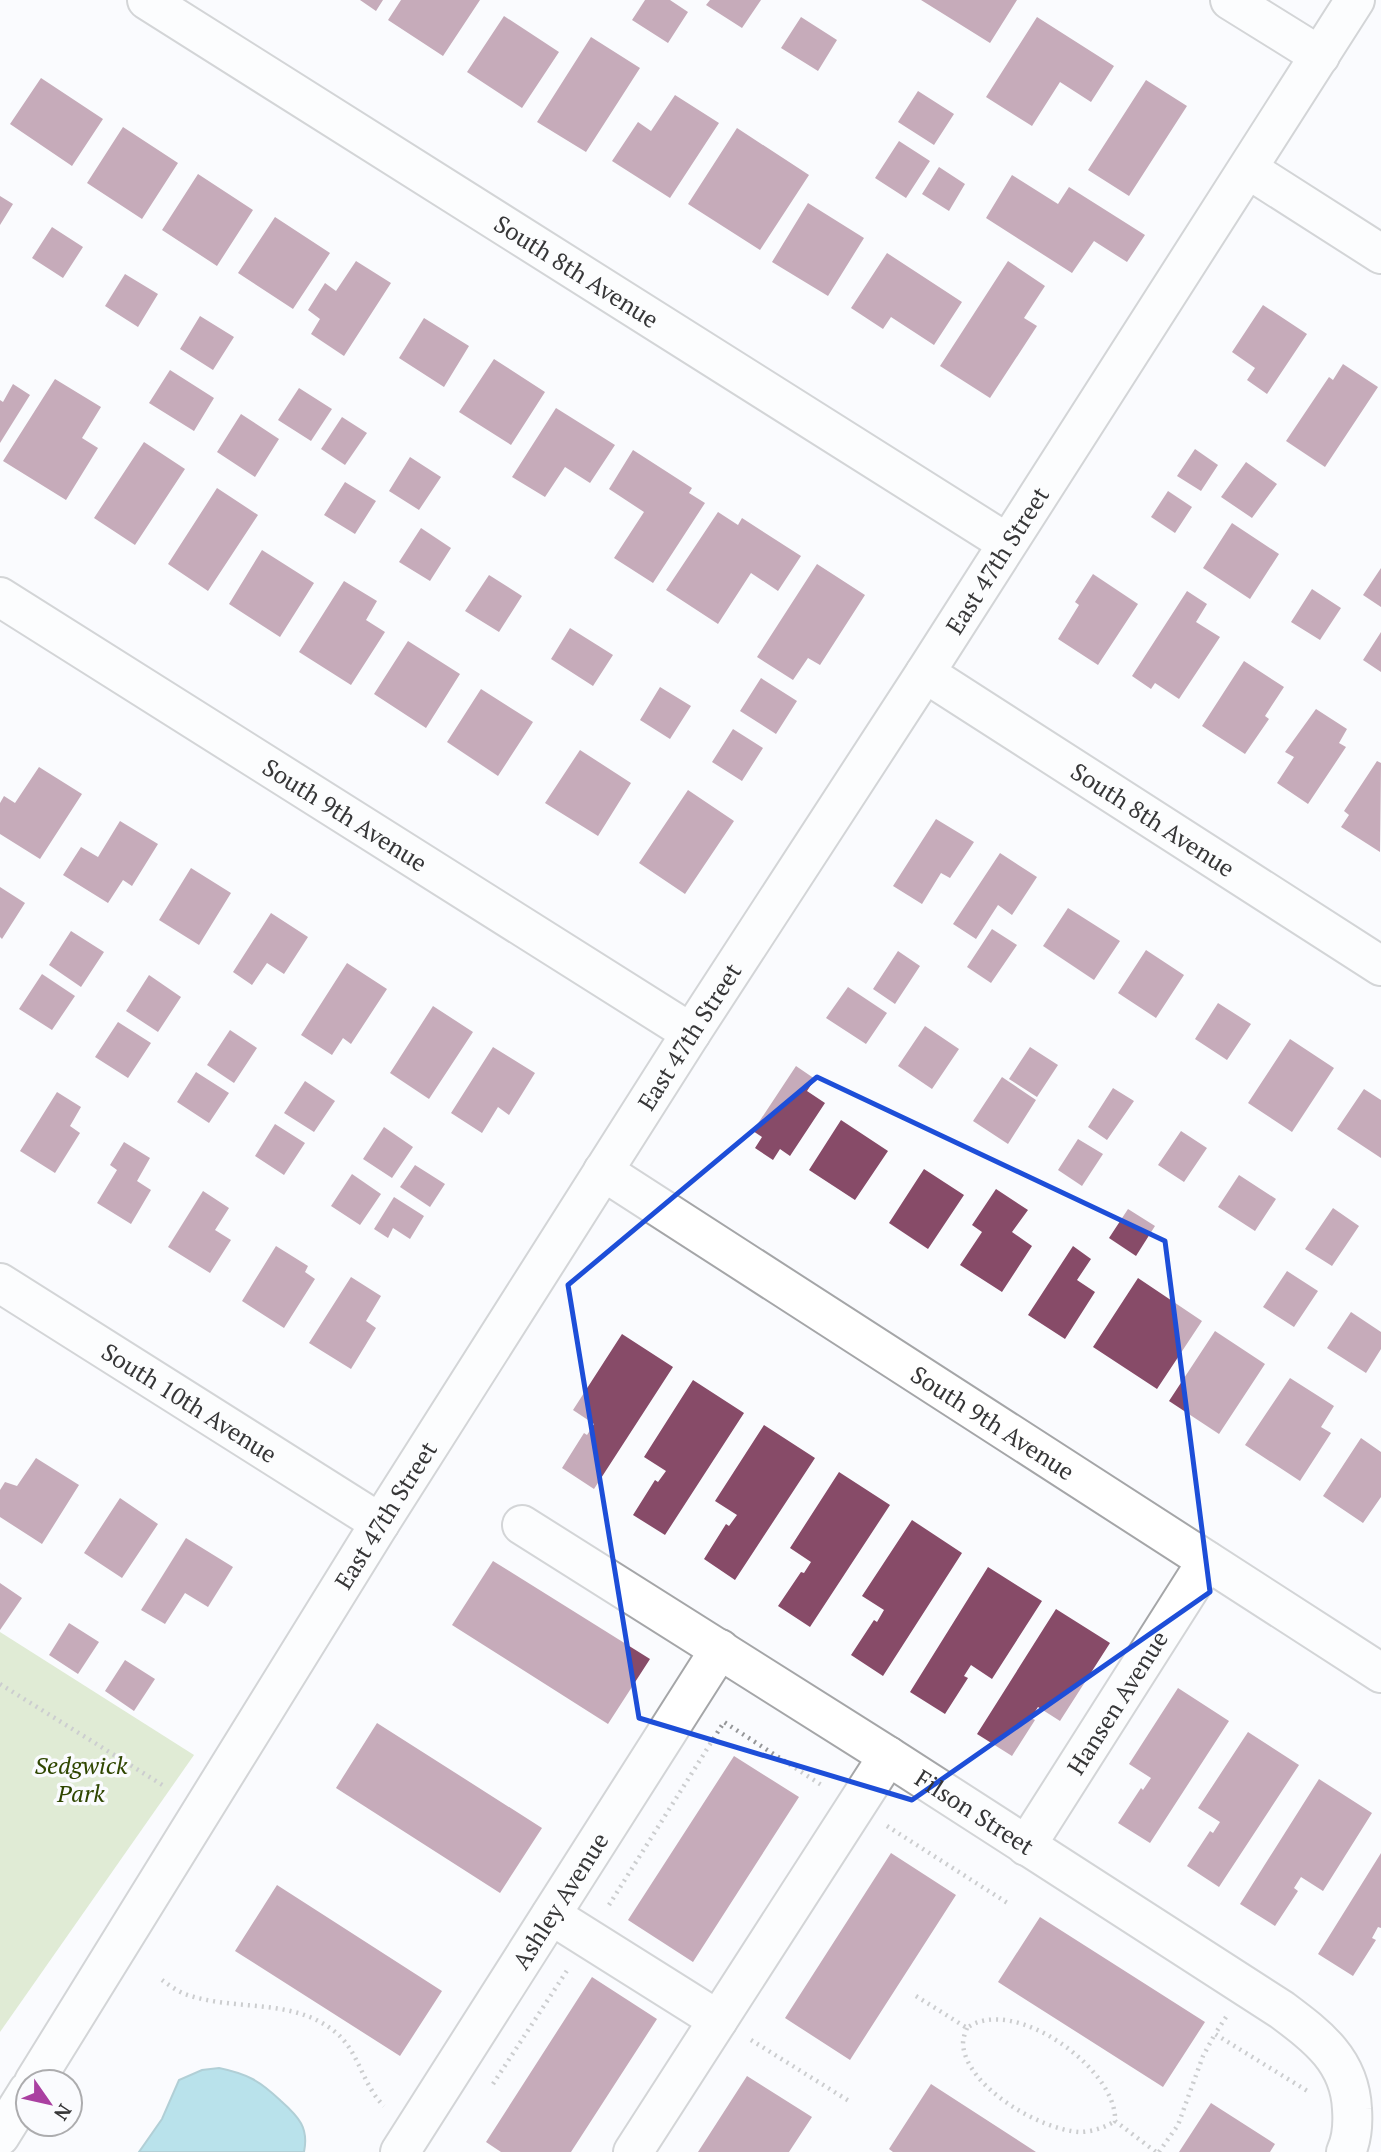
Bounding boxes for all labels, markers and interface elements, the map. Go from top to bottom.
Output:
street label: South 8th Avenue [488,207,665,335]
street label: East 47th Street [938,480,1056,640]
street label: South 9th Avenue [257,751,433,879]
street label: South 8th Avenue [1065,755,1241,884]
street label: East 47th Street [630,957,748,1116]
street label: South 10th Avenue [96,1335,283,1470]
street label: South 9th Avenue [905,1358,1081,1487]
street label: East 47th Street [327,1435,444,1595]
street label: Hansen Avenue [1059,1624,1175,1781]
park label: Sedgwick Park [34,1749,128,1809]
street label: Filson Street [909,1762,1040,1862]
street label: Ashley Avenue [505,1826,615,1975]
north arrow [14,2068,84,2138]
text: N [49,2100,78,2126]

